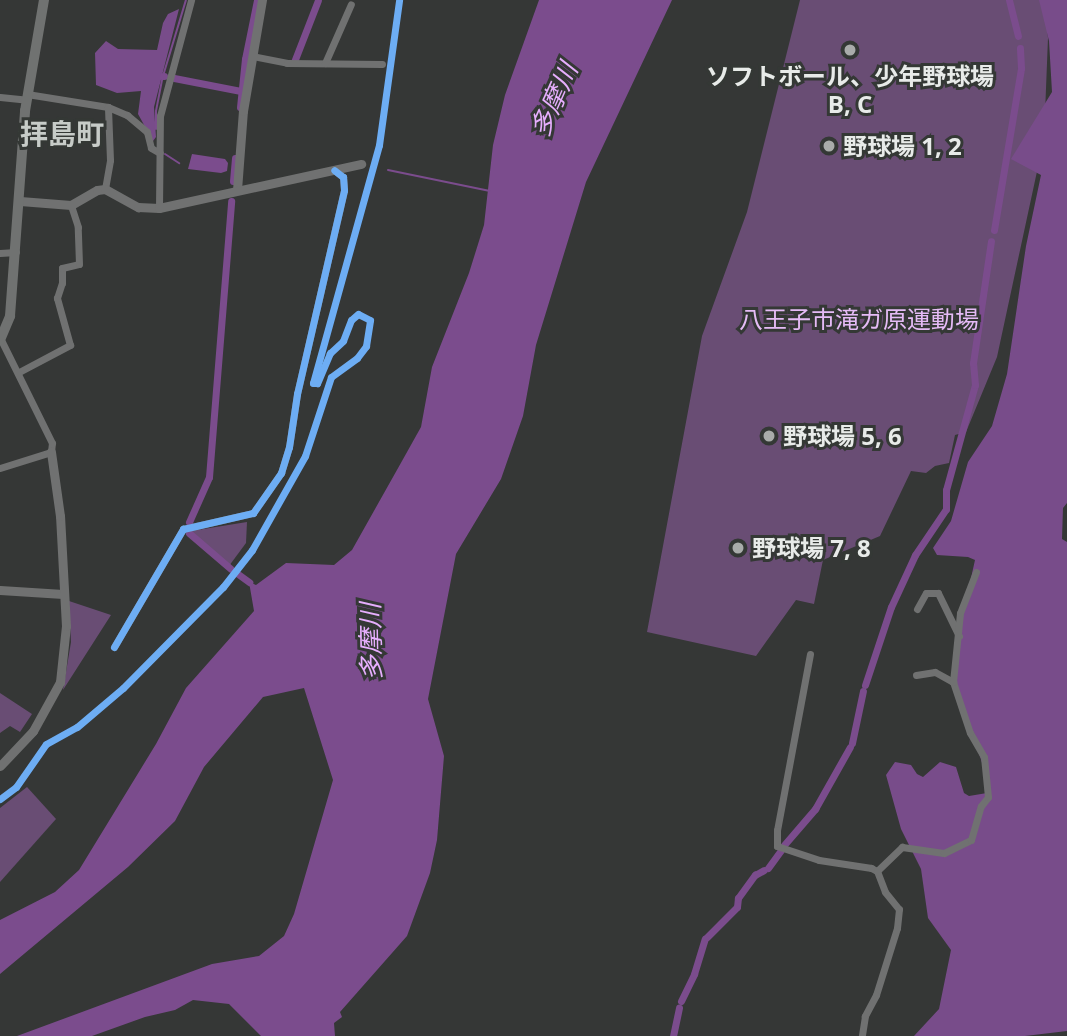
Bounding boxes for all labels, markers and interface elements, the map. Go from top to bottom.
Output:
marker: ソフトボール、少年野球場 B, C [842,42,858,58]
water label: 多摩川 [524,58,584,142]
place label: ソフトボール、少年野球場 B, C [706,62,994,118]
district label: 拝島町 [20,116,104,150]
place label: 野球場 1, 2 [843,132,962,160]
marker: 野球場 1, 2 [821,138,837,154]
park label: 八王子市滝ガ原運動場 [739,305,979,333]
place label: 野球場 5, 6 [783,422,902,450]
marker: 野球場 5, 6 [761,428,777,444]
place label: 野球場 7, 8 [752,534,871,562]
marker: 野球場 7, 8 [730,540,746,556]
water label: 多摩川 [355,603,387,681]

